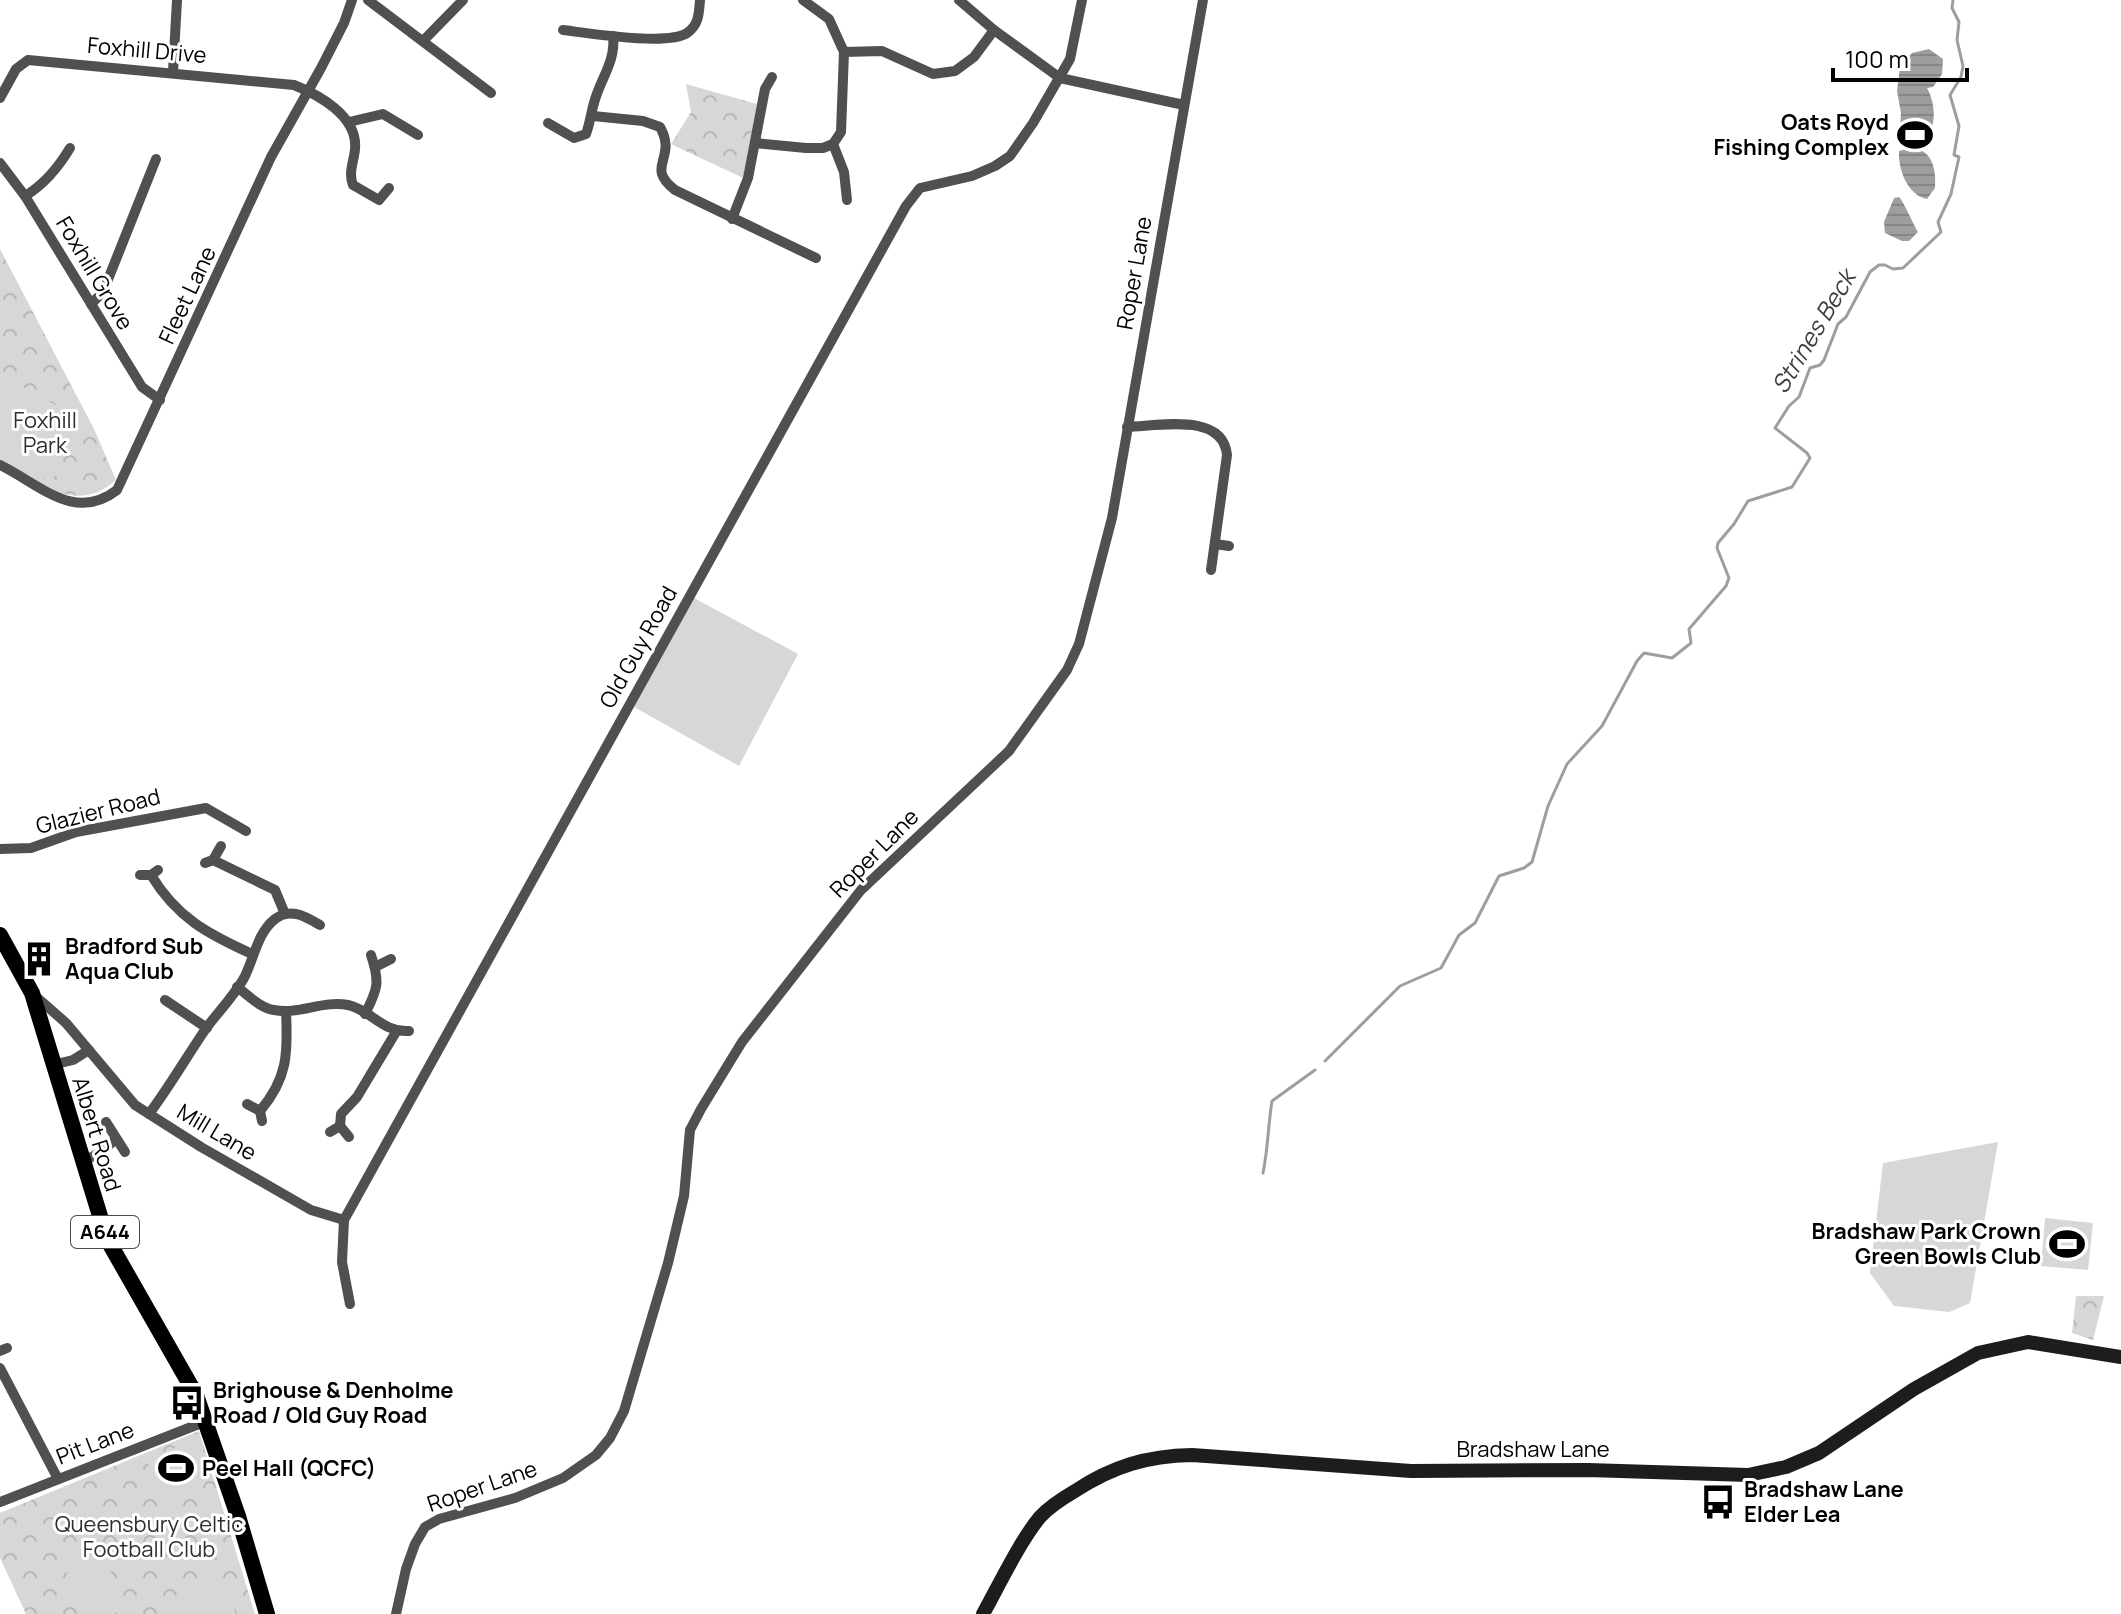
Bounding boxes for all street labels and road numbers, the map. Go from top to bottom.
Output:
street label: Foxhill Drive [86,30,208,70]
street label: Foxhill Grove [49,211,141,335]
street label: Roper Lane [1109,214,1159,332]
street label: Fleet Lane [151,241,223,349]
street label: Old Guy Road [592,581,684,713]
street label: Glazier Road [33,781,163,841]
street label: Roper Lane [823,802,925,904]
street label: Albert Road [65,1073,129,1195]
street label: Mill Lane [172,1097,262,1167]
road number: A644 [71,1216,139,1248]
street label: Pit Lane [52,1414,138,1472]
street label: Bradshaw Lane [1456,1434,1610,1464]
street label: Roper Lane [423,1453,541,1519]

